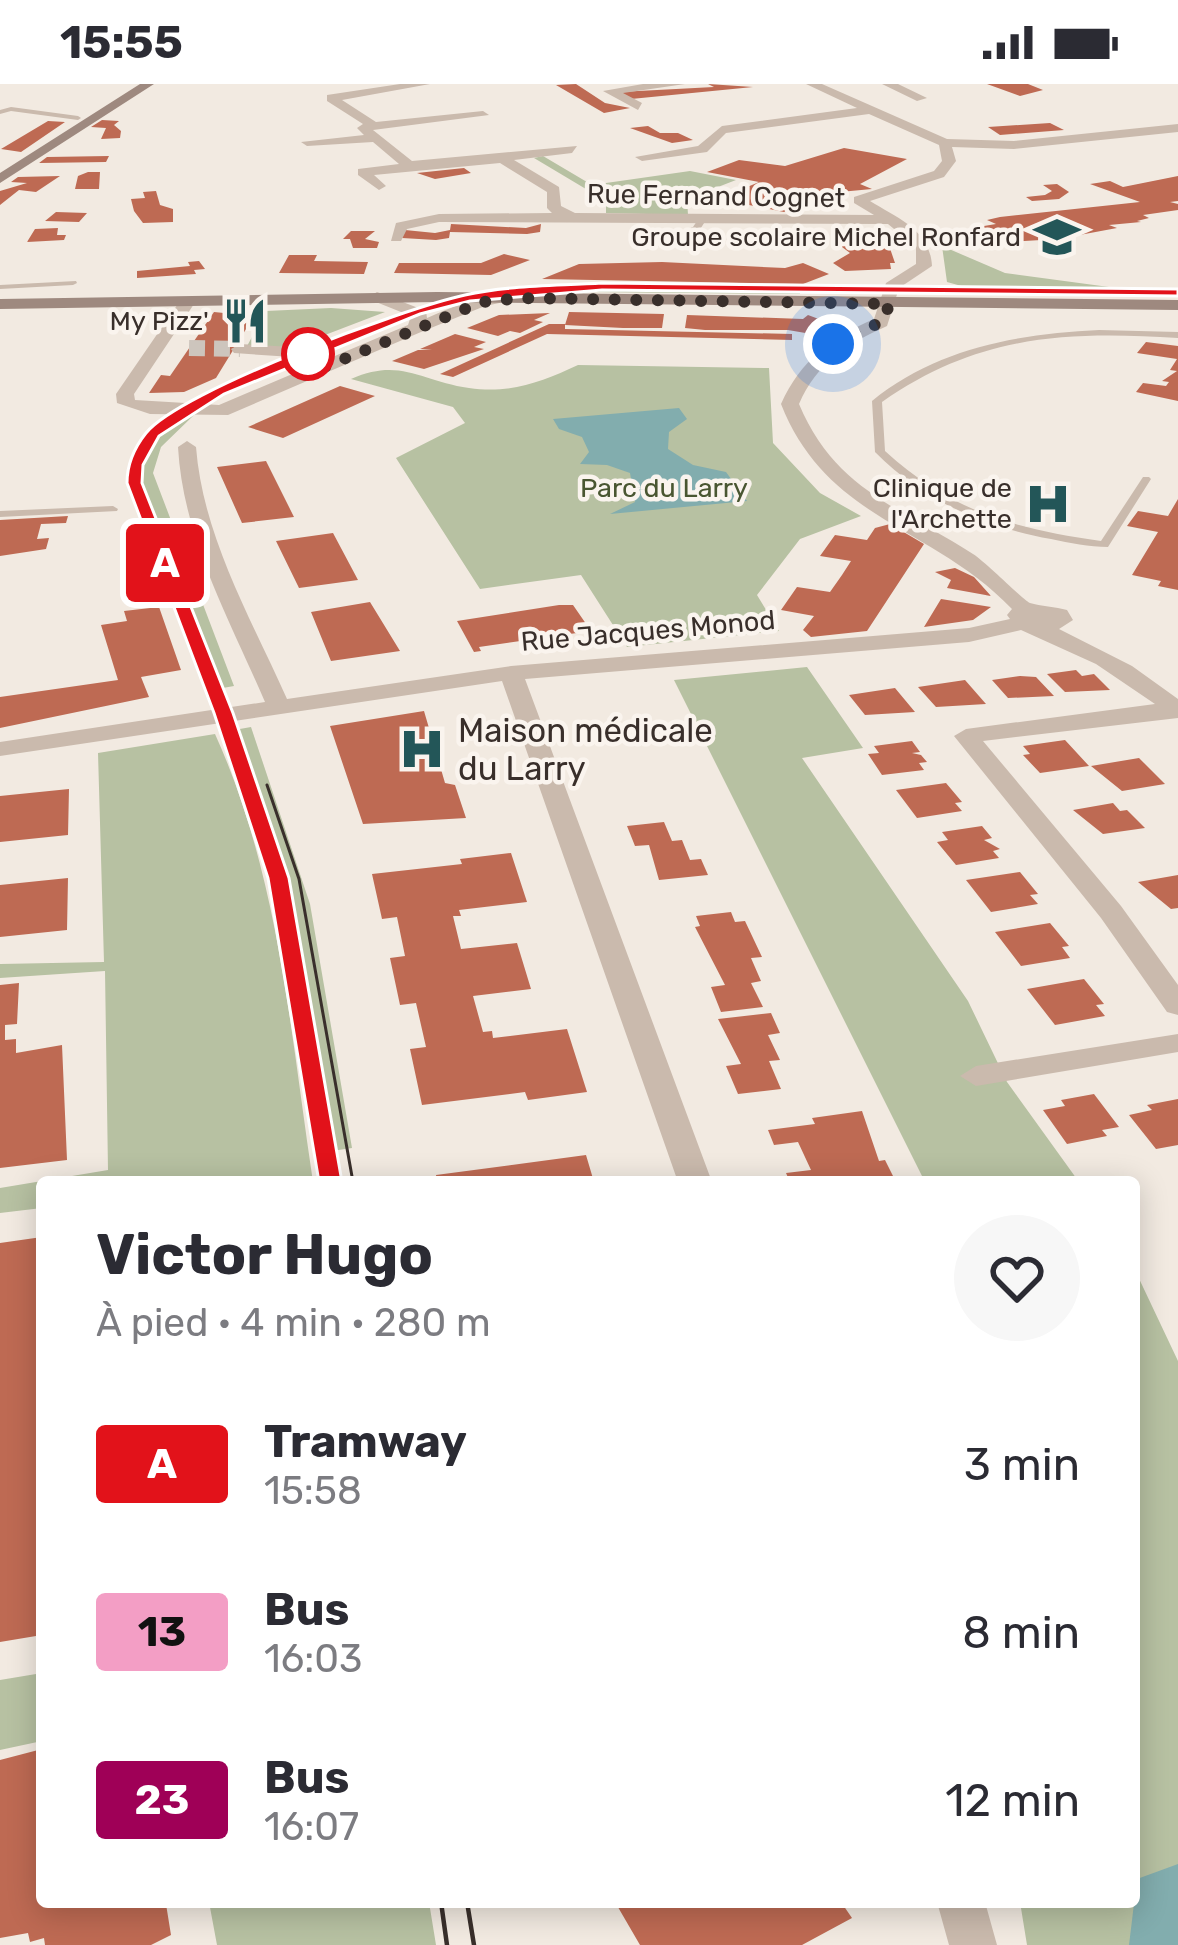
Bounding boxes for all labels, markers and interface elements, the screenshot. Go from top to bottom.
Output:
text: 15:55 [60,16,183,69]
street label: Rue Fernand Cognet [587,178,845,214]
school or university icon: Groupe scolaire Michel Ronfard [1032,212,1082,262]
place label: Groupe scolaire Michel Ronfard [631,221,1021,253]
restaurant icon: My Pizz' [220,296,270,346]
place label: My Pizz' [110,305,209,337]
your location [803,314,863,374]
unlabelled marker [283,329,333,379]
park label: Parc du Larry [580,472,748,504]
place label: Clinique de l'Archette [873,472,1012,535]
hospital icon: Clinique de l'Archette [1023,479,1073,529]
line badge: A [126,524,204,602]
text: A [150,538,180,588]
street label: Rue Jacques Monod [519,604,777,658]
place label: Maison médicale du Larry [458,711,713,788]
hospital icon: Maison médicale du Larry [397,724,447,774]
button: heart [954,1215,1080,1341]
text: Victor Hugo [96,1221,433,1288]
text: À pied · 4 min · 280 m [96,1300,491,1346]
text: Tramway [264,1415,467,1468]
text: 3 min [964,1438,1080,1491]
text: A [147,1439,177,1489]
text: 15:58 [264,1468,362,1514]
text: Bus [264,1583,349,1636]
text: 8 min [962,1606,1080,1659]
text: 13 [138,1607,186,1657]
text: 16:03 [264,1636,362,1682]
text: Bus [264,1751,349,1804]
text: 12 min [945,1774,1080,1827]
text: 23 [135,1775,189,1825]
text: 16:07 [264,1804,359,1850]

